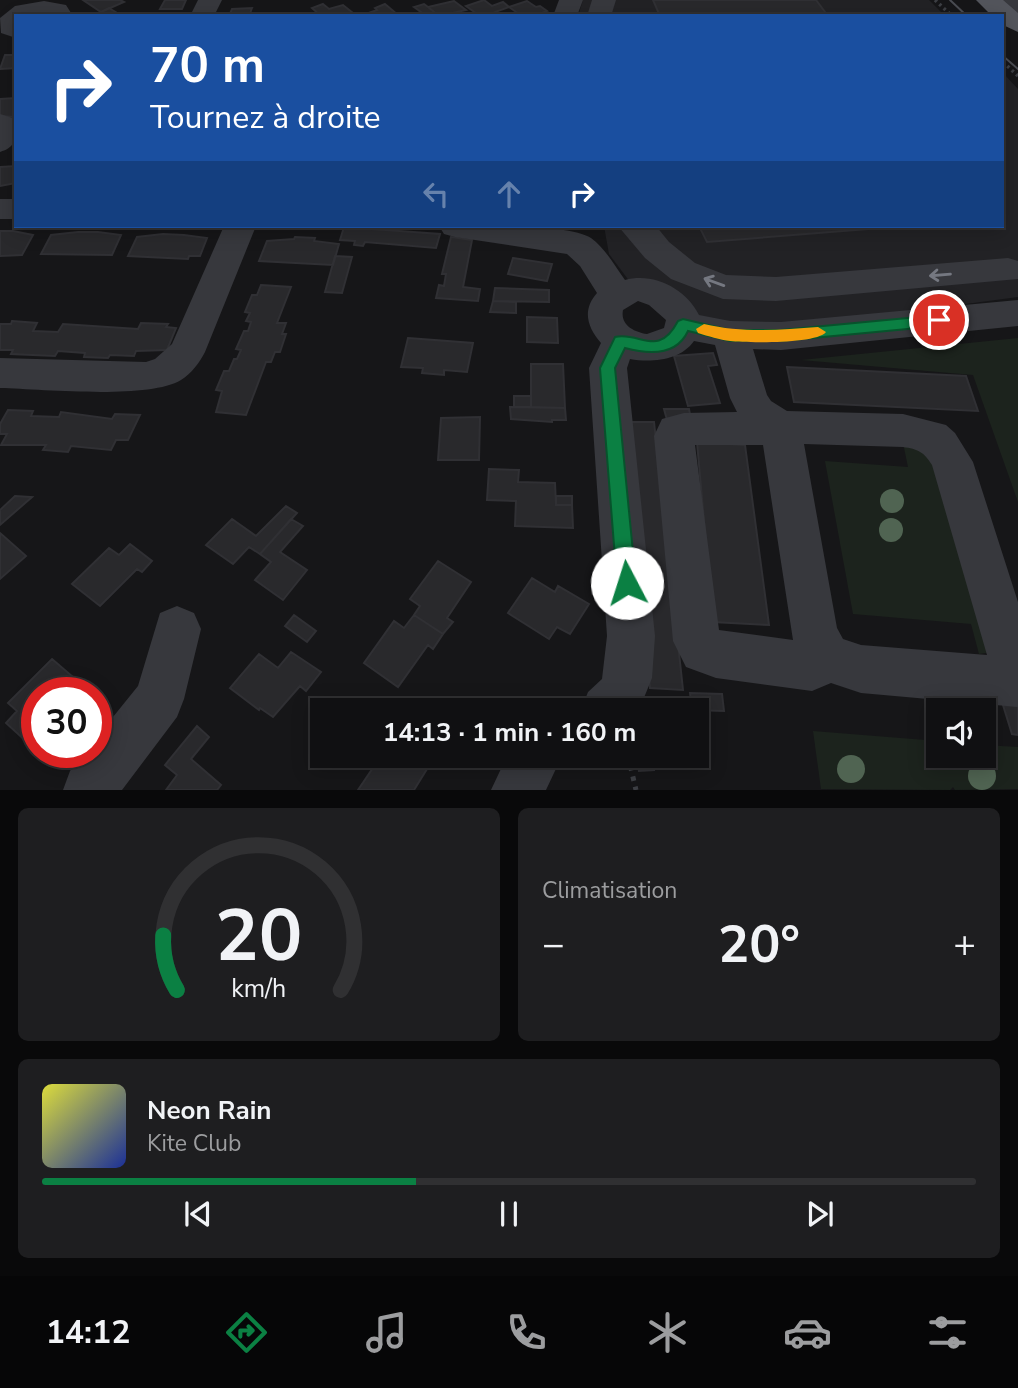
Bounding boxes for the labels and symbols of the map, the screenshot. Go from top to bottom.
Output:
one-way arrow [929,269,952,282]
one-way arrow [703,275,725,288]
pin [909,290,969,350]
position arrow [590,546,664,620]
speed limit sign: 30 [21,677,112,768]

